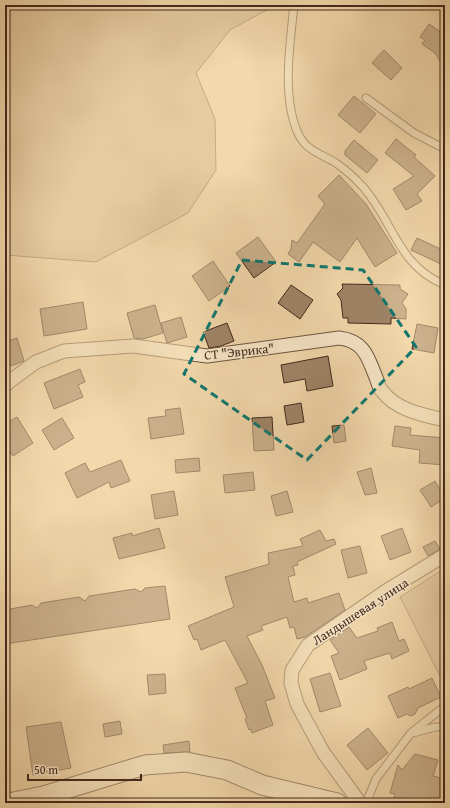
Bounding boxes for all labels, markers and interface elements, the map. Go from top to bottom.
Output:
street label: СТ "Эврика" [203,338,275,365]
street label: Ландышевая улица [308,573,413,650]
scale bar [28,756,141,782]
text: 50 m [34,761,58,778]

